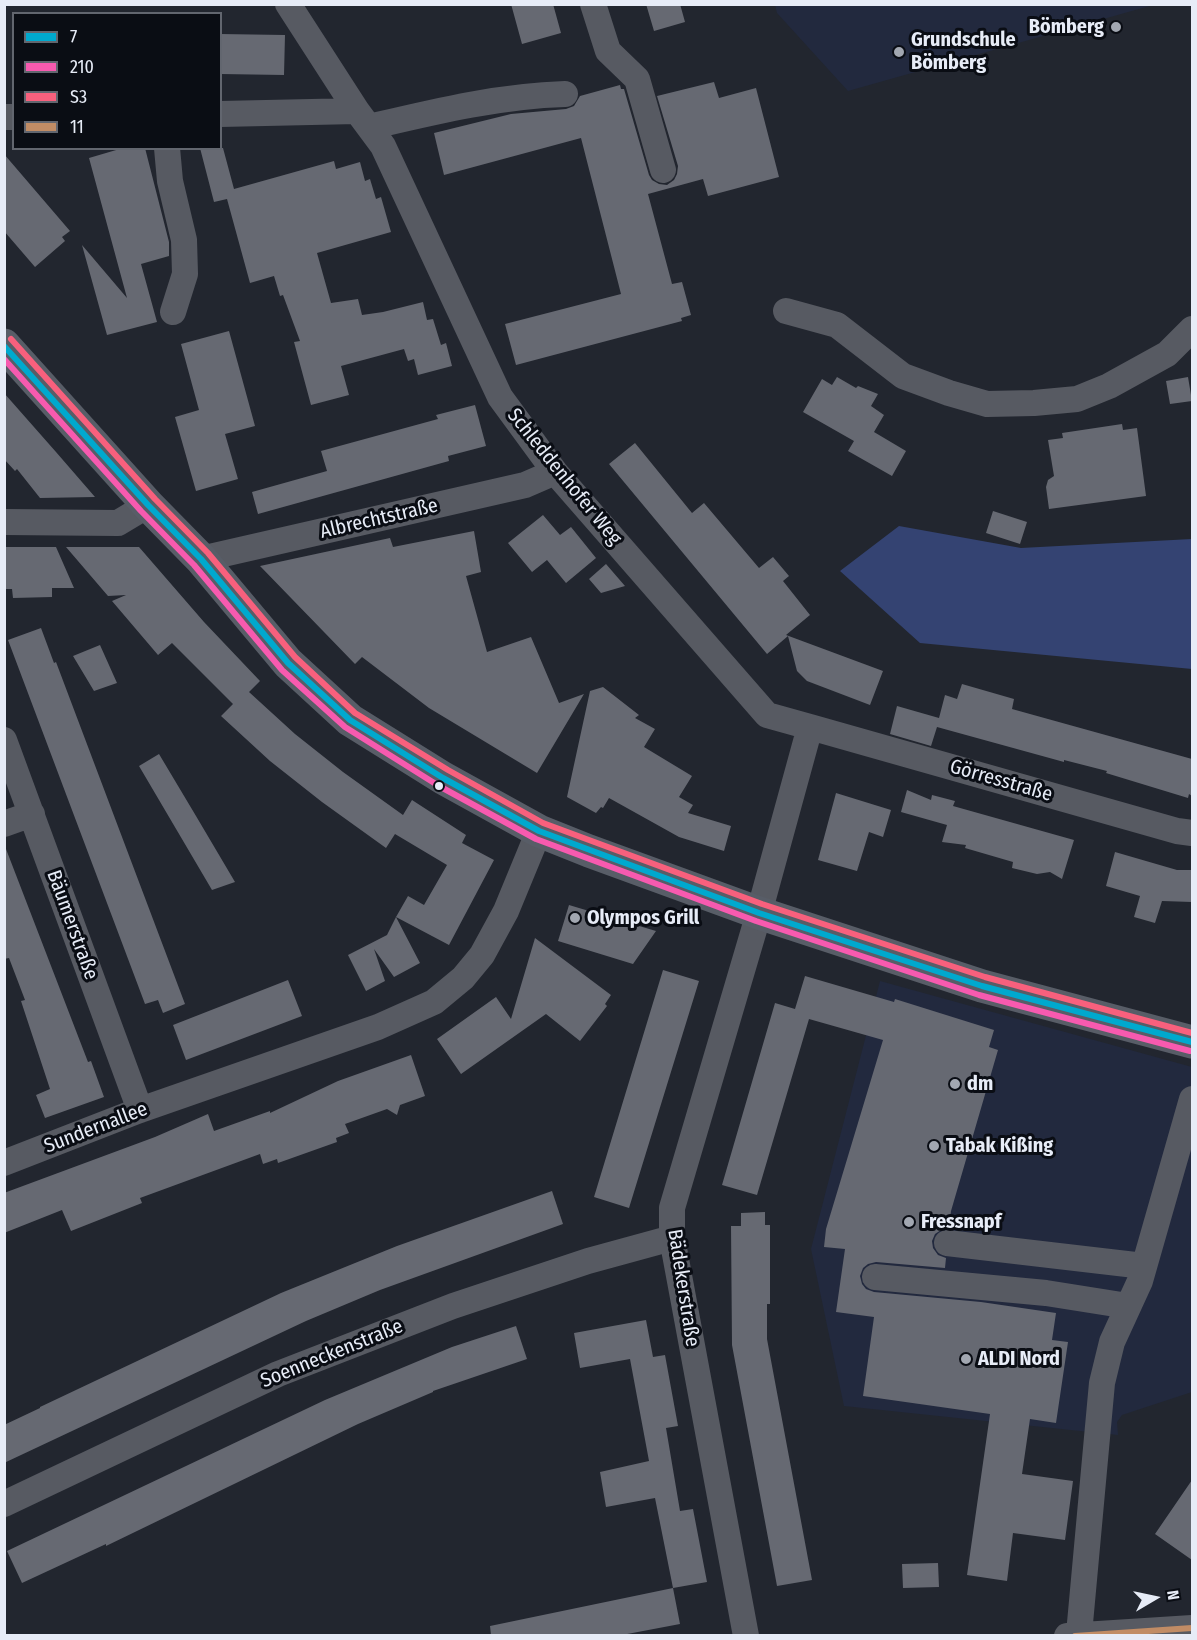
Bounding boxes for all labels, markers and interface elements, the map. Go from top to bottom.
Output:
legend [12,12,222,150]
place label: Bömberg [1029,15,1104,39]
marker: Bömberg [1109,20,1123,34]
text: 7 [70,26,77,48]
place label: Grundschule Bömberg [911,28,1016,75]
marker: Grundschule Bömberg [892,45,906,59]
text: 210 [70,56,94,78]
text: S3 [70,86,87,108]
text: 11 [70,116,84,138]
street label: Schleddenhofer Weg [502,404,626,550]
street label: Albrechtstraße [318,494,440,544]
street label: Görresstraße [947,755,1055,807]
unlabelled marker [433,780,445,792]
street label: Bäumerstraße [41,867,103,983]
place label: Olympos Grill [587,906,699,930]
marker: Olympos Grill [568,911,582,925]
place label: dm [967,1072,993,1096]
marker: dm [948,1077,962,1091]
street label: Sundernallee [41,1097,151,1159]
place label: Tabak Kißing [946,1134,1053,1158]
marker: Tabak Kißing [927,1139,941,1153]
place label: Fressnapf [921,1210,1001,1234]
marker: Fressnapf [902,1215,916,1229]
street label: Bädekerstraße [662,1227,704,1349]
street label: Soenneckenstraße [257,1315,407,1393]
place label: ALDI Nord [978,1347,1060,1371]
marker: ALDI Nord [959,1352,973,1366]
north arrow [1125,1568,1185,1628]
text: N [1163,1589,1183,1601]

